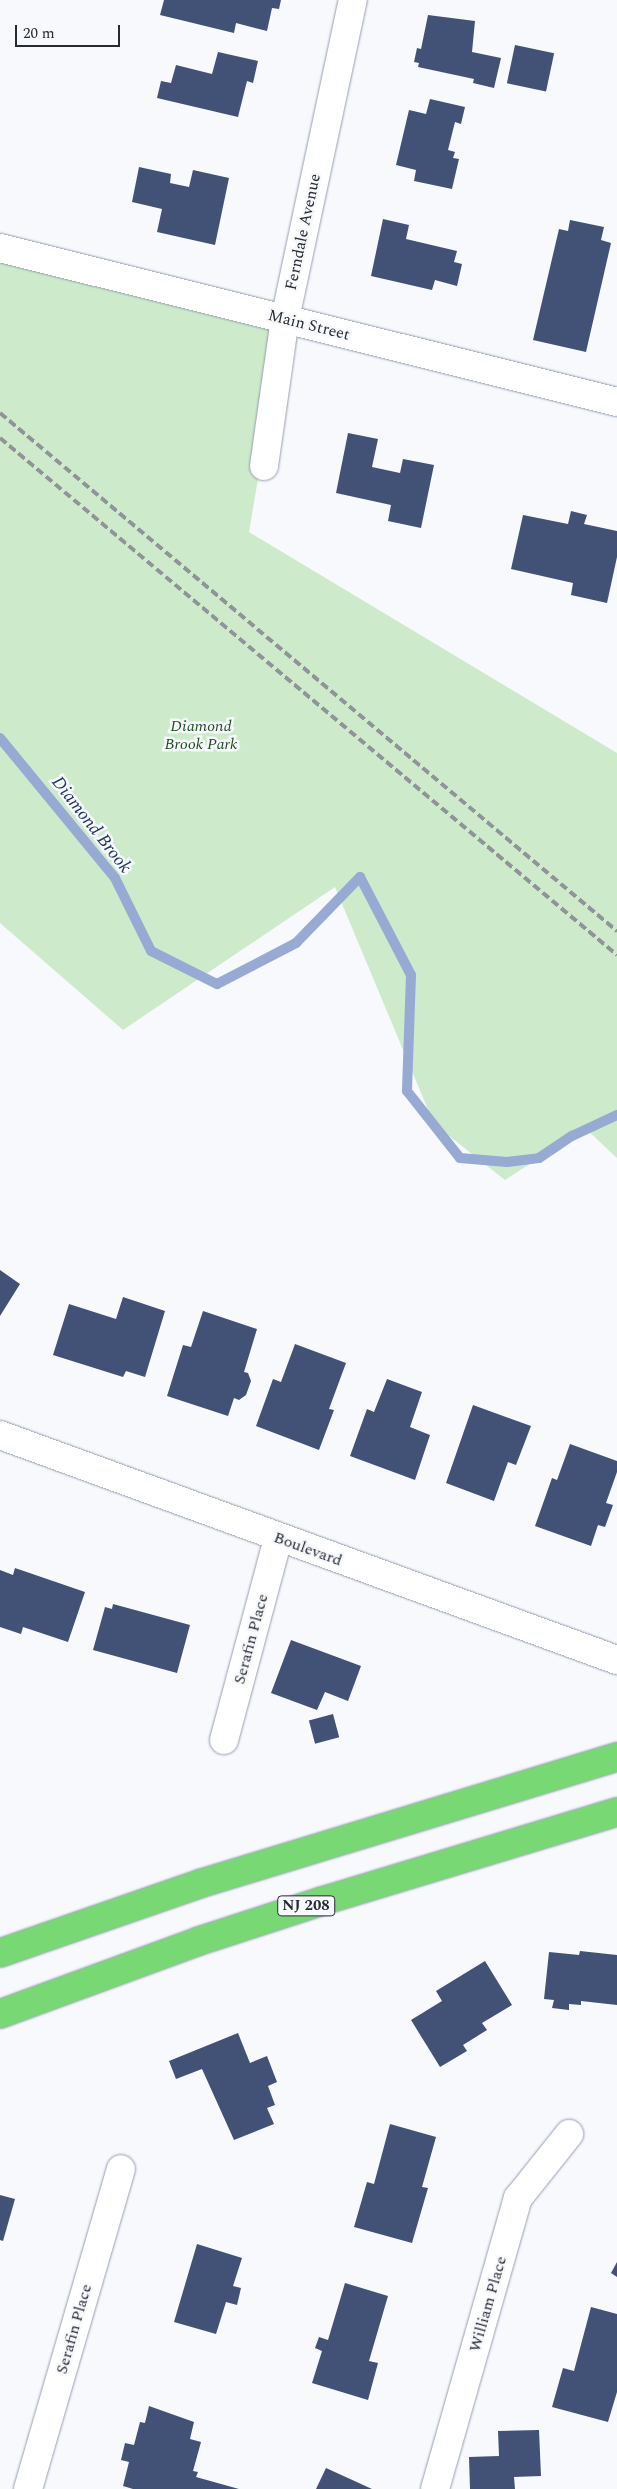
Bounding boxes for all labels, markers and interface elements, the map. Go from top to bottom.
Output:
scale bar [18,15,122,47]
text: 20 m [23,22,55,45]
street label: Ferndale Avenue [281,172,325,292]
street label: Main Street [266,306,352,344]
park label: Diamond Brook Park [164,716,238,754]
water label: Diamond Brook [46,772,136,878]
street label: Boulevard [271,1528,345,1570]
street label: Serafin Place [230,1592,272,1686]
road number: NJ 208 [276,1894,336,1918]
street label: William Place [465,2254,511,2354]
street label: Serafin Place [52,2282,96,2376]

